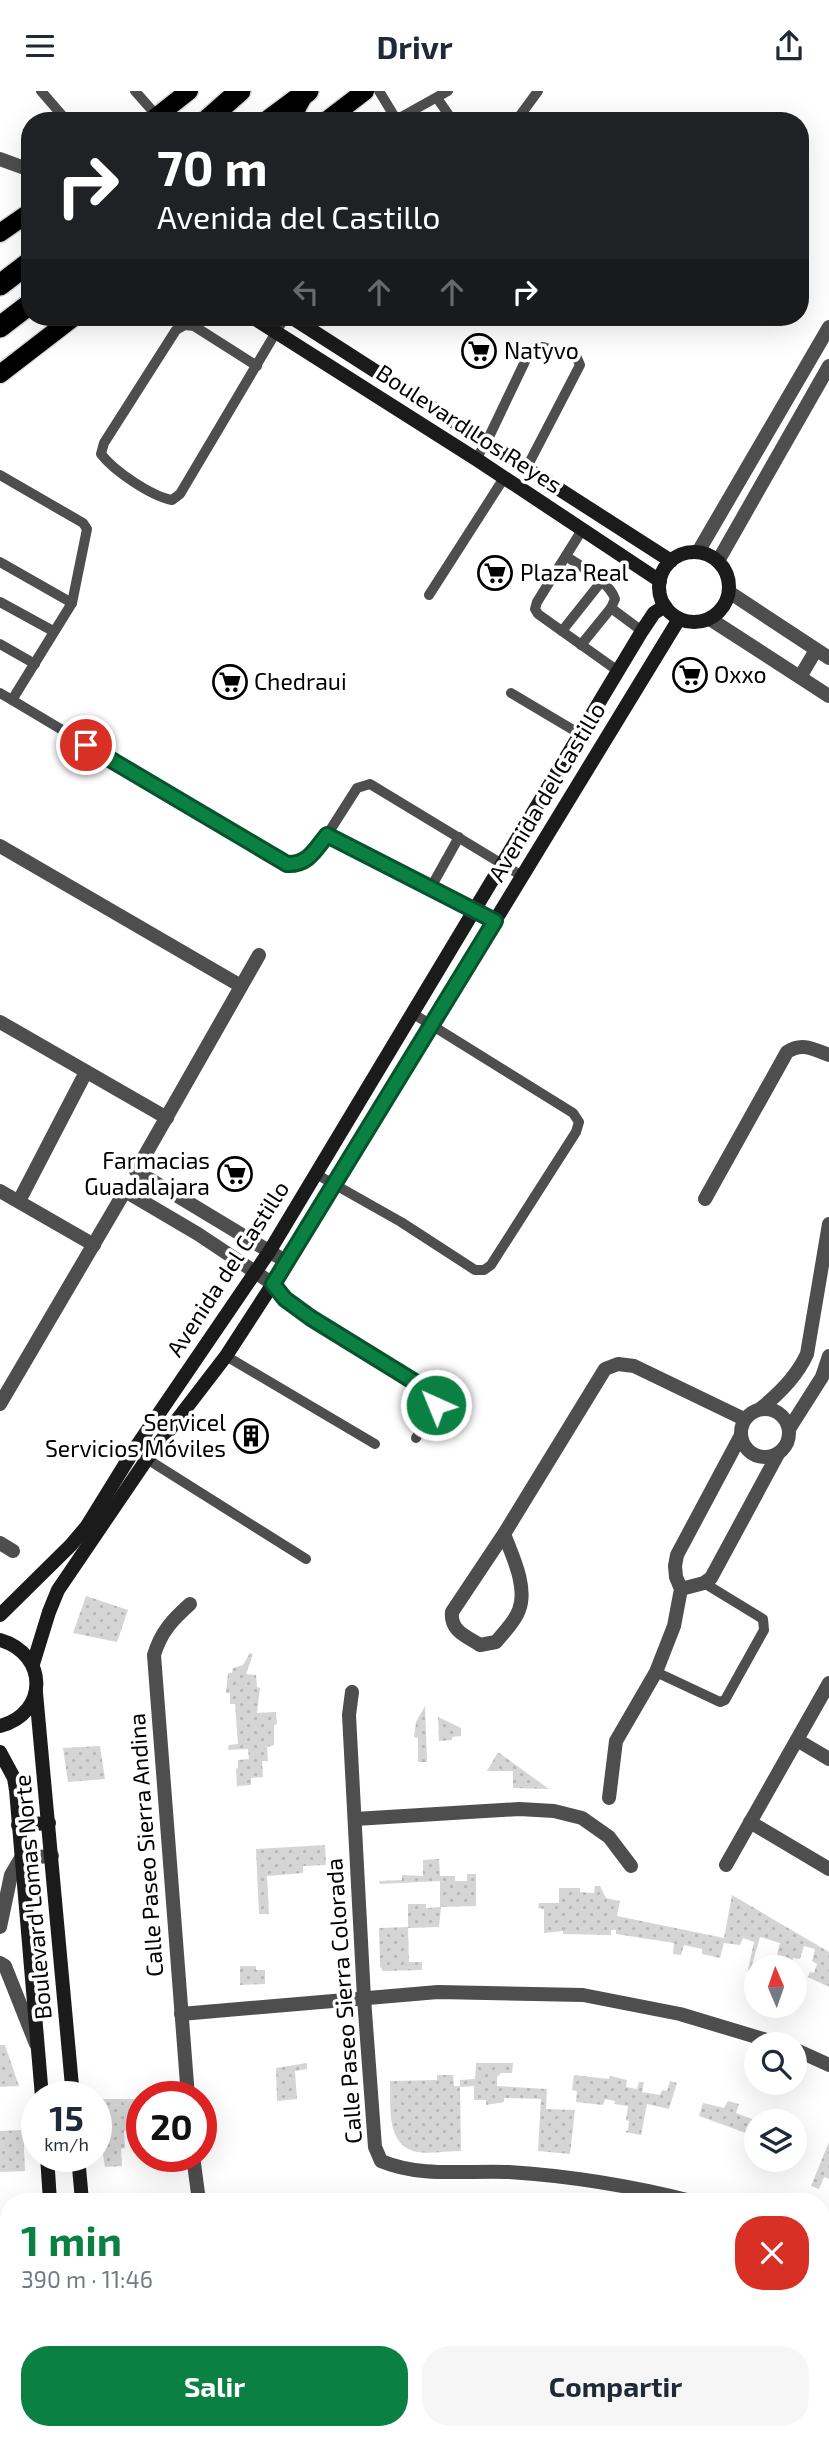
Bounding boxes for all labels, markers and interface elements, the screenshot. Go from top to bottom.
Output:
icon: menu [21,27,59,65]
text: Drivr [376,27,453,65]
icon: share [770,27,808,65]
text: 70 m [157,137,268,196]
icon: right [42,140,133,231]
text: Avenida del Castillo [157,197,441,235]
icon: left [287,273,325,311]
icon: ahead [360,273,398,311]
icon: ahead [433,273,471,311]
icon: right [506,273,544,311]
supermarket icon: Natyvo [460,332,498,370]
place label: Natyvo [504,336,579,364]
street label: Boulevard Los Reyes [371,358,568,499]
supermarket icon: Plaza Real [476,554,514,592]
place label: Plaza Real [520,558,629,586]
supermarket icon: Oxxo [671,656,709,694]
place label: Oxxo [714,660,766,688]
supermarket icon: Chedraui [211,663,249,701]
place label: Chedraui [254,667,347,695]
street label: Avenida del Castillo [482,697,611,886]
pin [56,715,116,775]
icon: arrive [67,726,105,764]
place label: Farmacias Guadalajara [84,1146,210,1200]
supermarket icon: Farmacias Guadalajara [216,1155,254,1193]
street label: Avenida del Castillo [160,1175,294,1362]
position arrow [399,1368,473,1442]
place label: Servicel Servicios Móviles [45,1408,226,1462]
building icon: Servicel Servicios Móviles [232,1417,270,1455]
street label: Calle Paseo Sierra Andina [122,1712,168,1978]
street label: Boulevard Lomas Norte [7,1774,57,2021]
street label: Calle Paseo Sierra Colorada [319,1857,367,2145]
north arrow [744,1955,807,2018]
map controls [744,1955,807,2172]
button: search [744,2032,807,2095]
speed limit sign: 20 [126,2081,217,2172]
text: 15 [49,2096,84,2138]
button: layers [744,2109,807,2172]
text: km/h [44,2133,89,2155]
text: 1 min [21,2214,122,2264]
button: close [735,2216,809,2290]
text: 390 m · 11:46 [21,2265,153,2293]
button: Salir [21,2346,408,2426]
button: Compartir [422,2346,809,2426]

